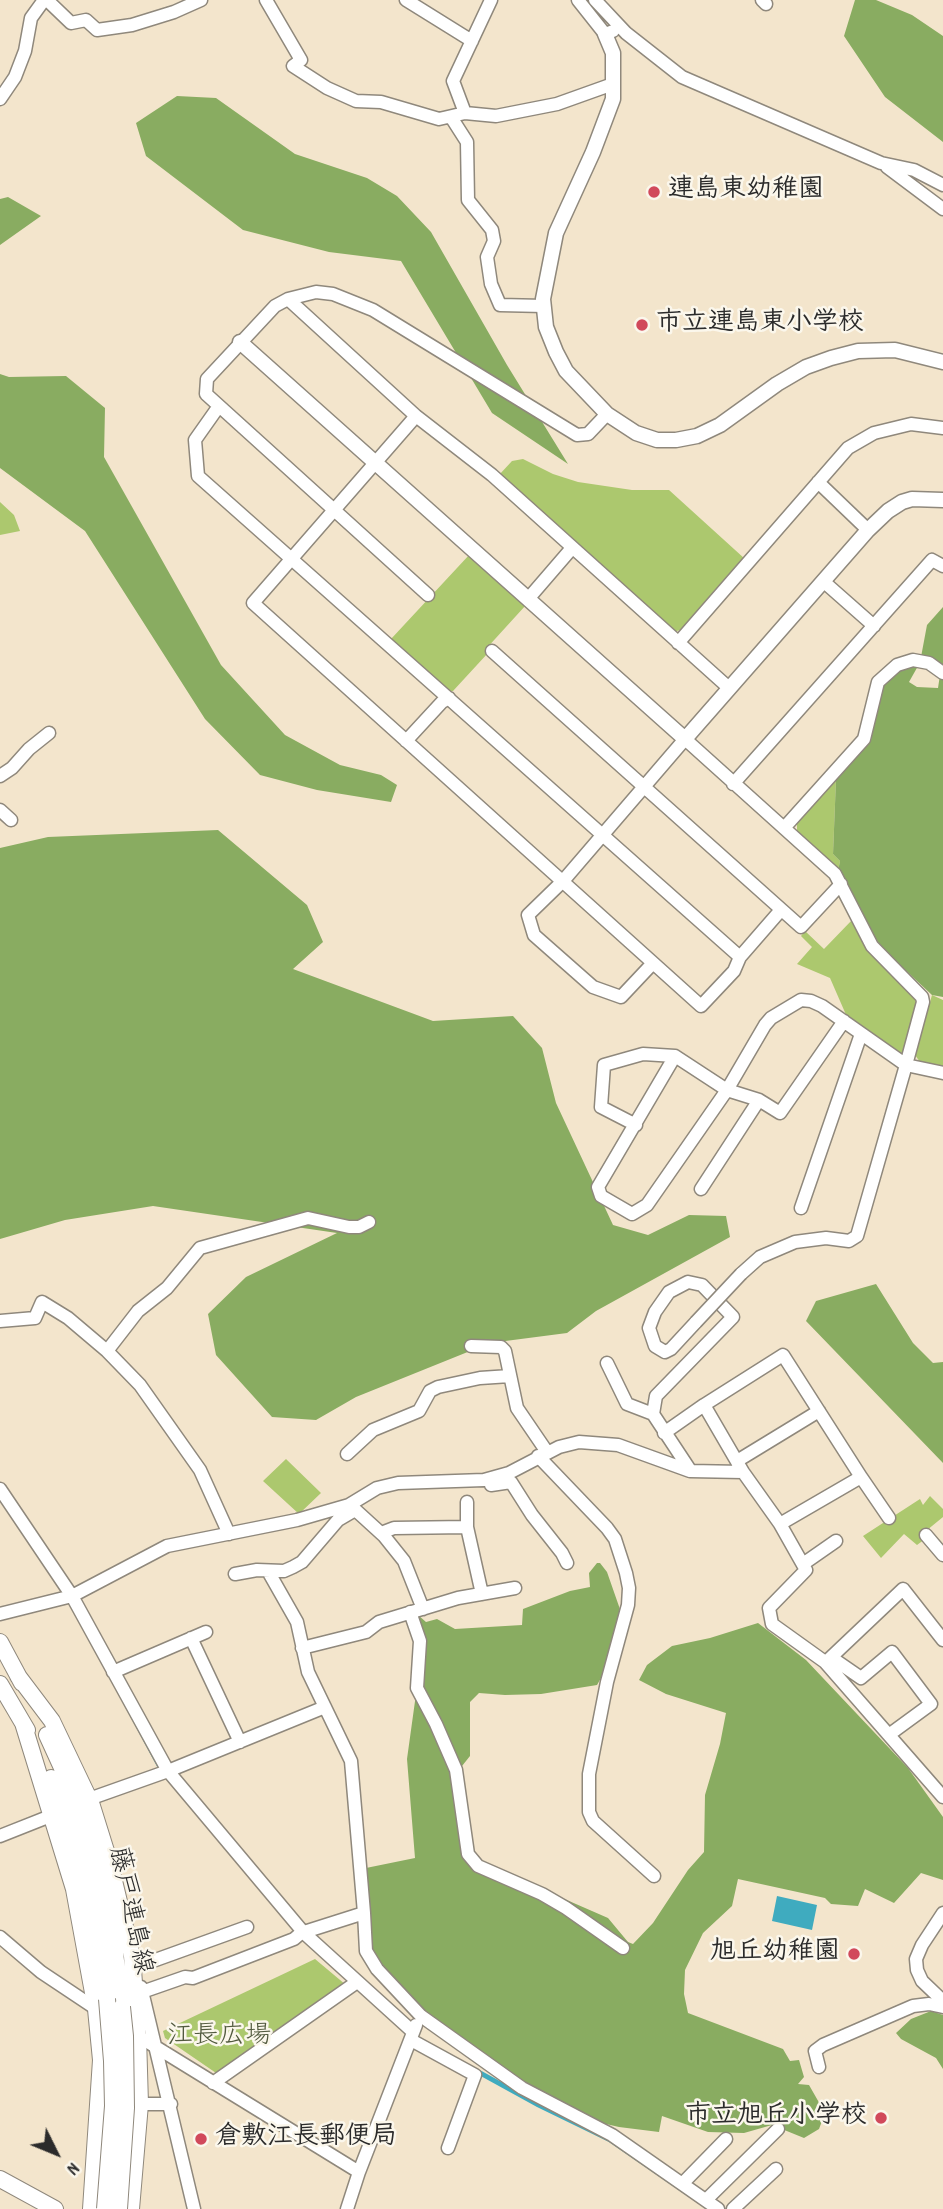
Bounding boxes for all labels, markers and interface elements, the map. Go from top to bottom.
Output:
place label: 連島東幼稚園 [668,176,824,208]
marker: 連島東幼稚園 [646,184,662,200]
place label: 市立連島東小学校 [656,309,864,341]
marker: 市立連島東小学校 [634,317,650,333]
street label: 藤戸連島線 [99,1844,157,1978]
place label: 旭丘幼稚園 [710,1938,840,1970]
marker: 旭丘幼稚園 [846,1946,862,1962]
park label: 江長広場 [167,2022,271,2054]
place label: 市立旭丘小学校 [685,2102,867,2134]
marker: 市立旭丘小学校 [873,2110,889,2126]
north arrow [21,2118,91,2188]
place label: 倉敷江長郵便局 [215,2123,397,2155]
marker: 倉敷江長郵便局 [193,2131,209,2147]
text: N [59,2155,85,2180]

